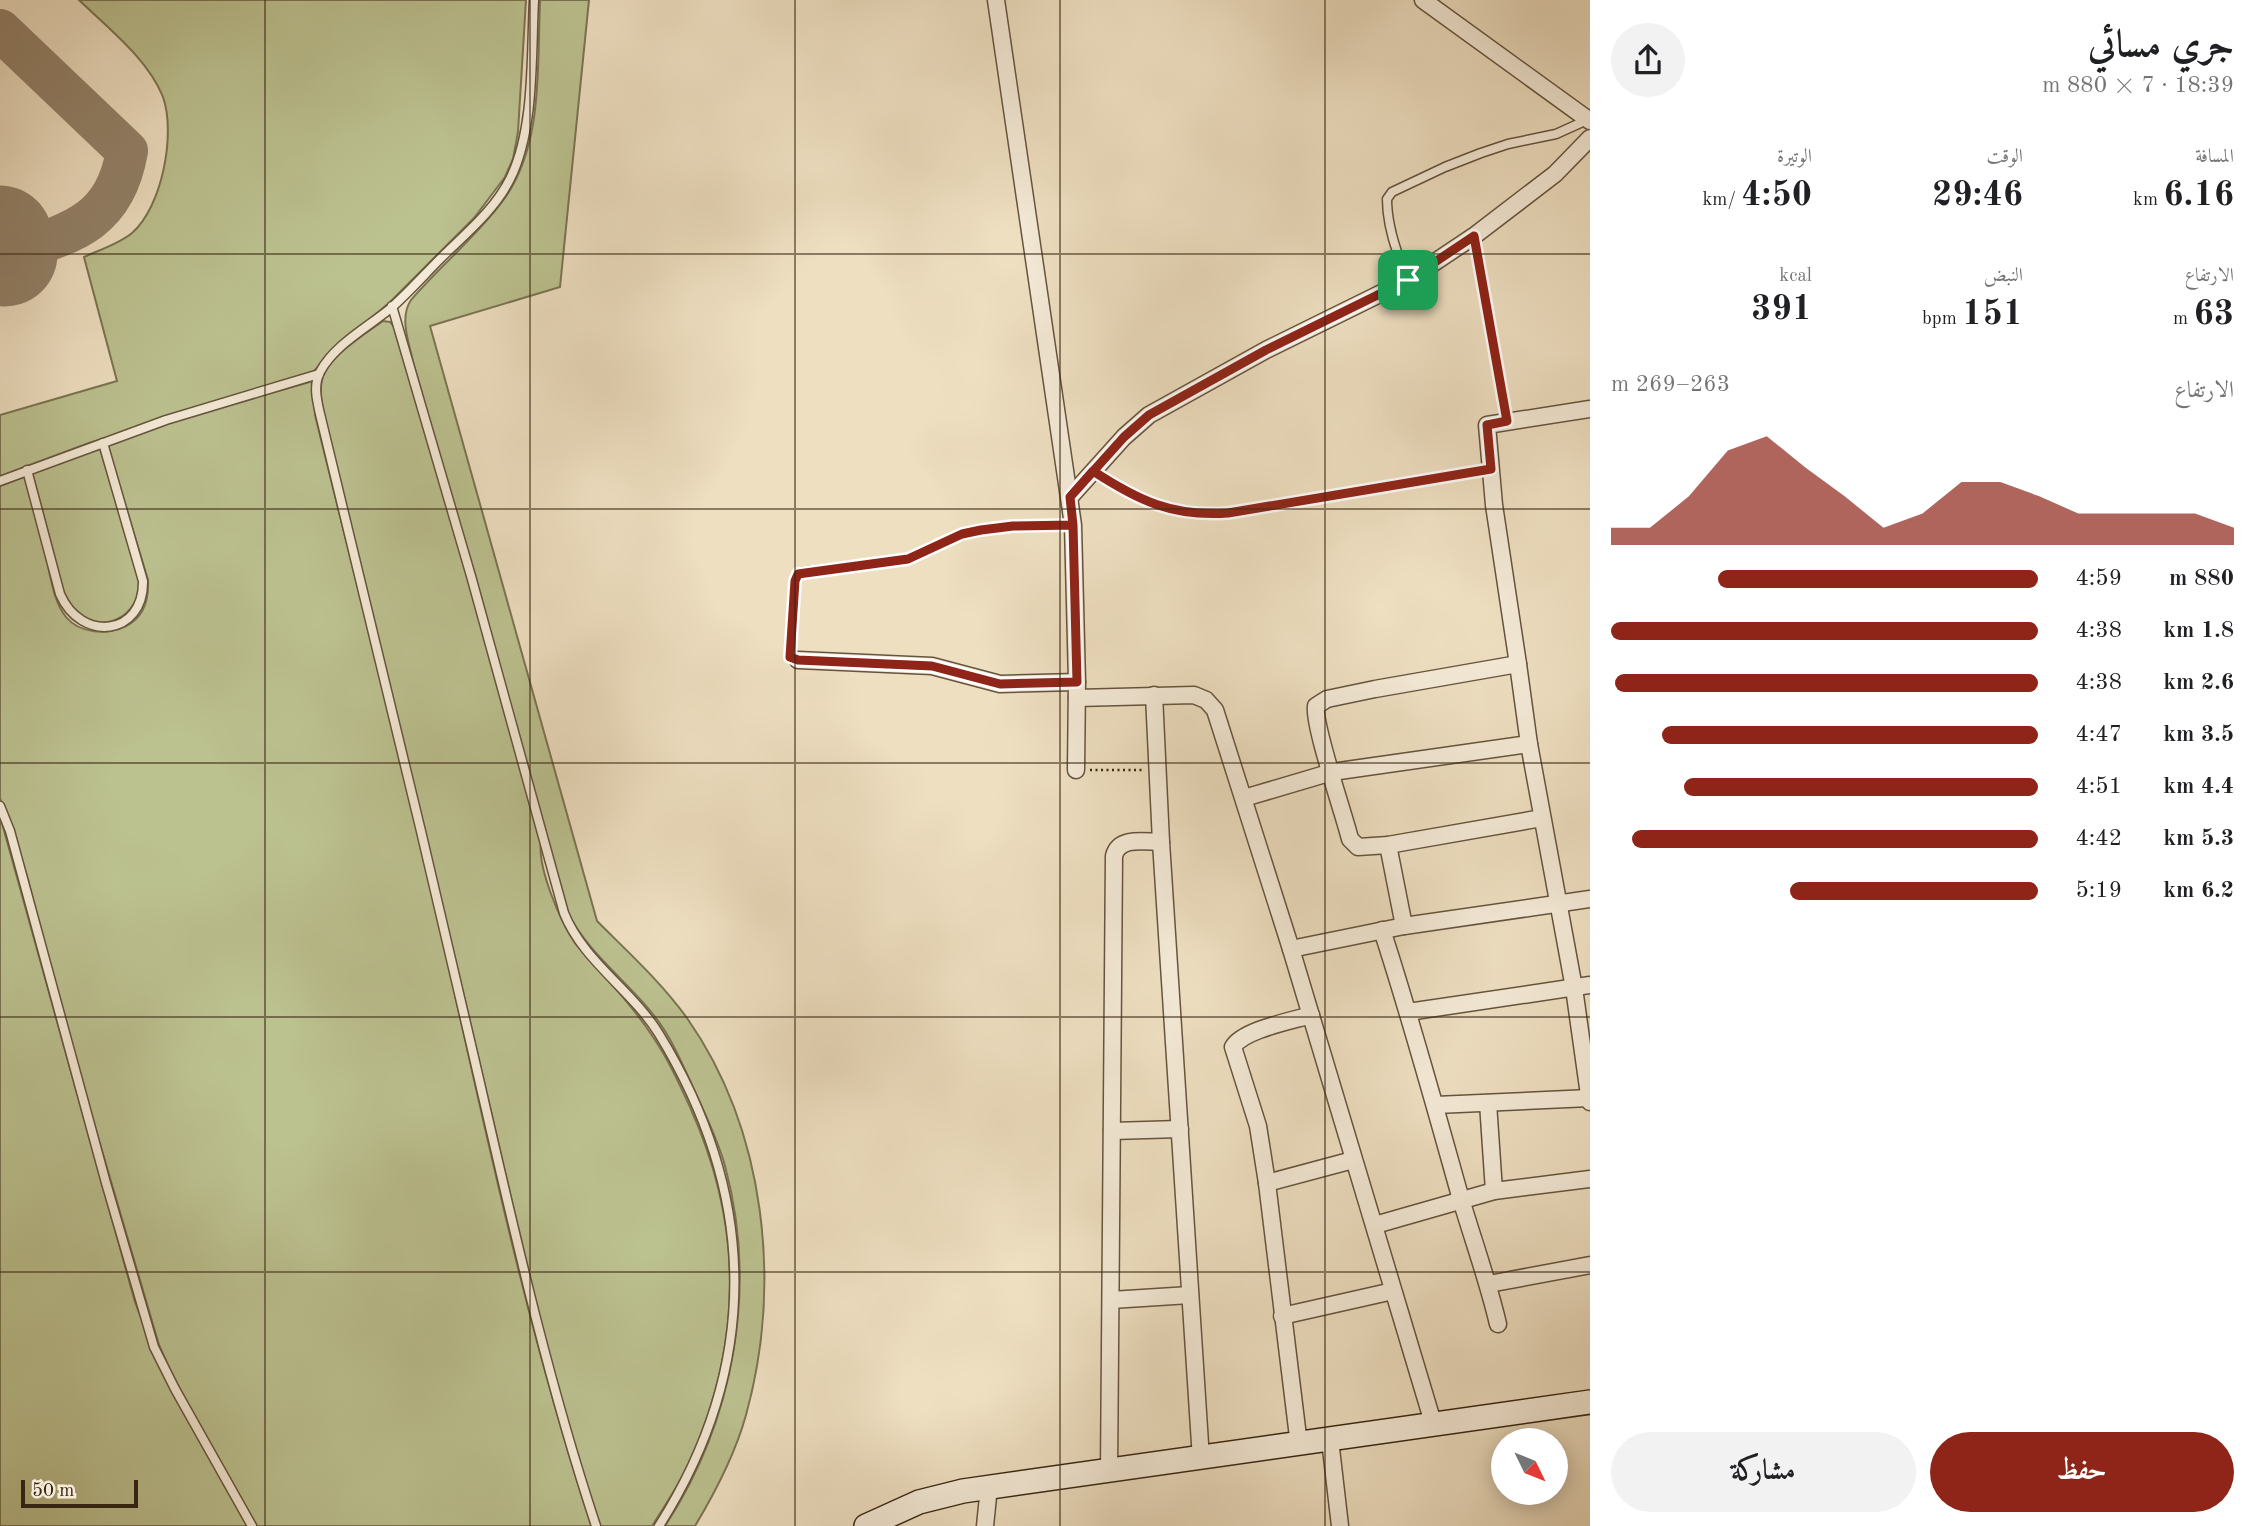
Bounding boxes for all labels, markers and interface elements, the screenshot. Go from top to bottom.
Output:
button: share [1611,23,1685,97]
text: جري مسائي [2088,27,2234,65]
text: 18:39 · 7 × 880 m [2042,74,2234,97]
text: الوتيرة [1777,148,1812,167]
text: الوقت [1987,148,2023,167]
text: المسافة [2195,148,2234,167]
text: 4:50 [1741,178,1812,213]
text: 29:46 [1932,178,2023,213]
text: 6.16 [2163,178,2234,213]
text: /km [1702,191,1741,210]
text: km [2133,191,2163,210]
pin [1378,250,1438,310]
icon: arrive [1389,261,1427,299]
text: kcal [1779,267,1812,286]
text: النبض [1984,267,2023,286]
text: الارتفاع [2185,267,2234,286]
text: 391 [1751,292,1812,327]
text: 151 [1962,297,2023,332]
text: 63 [2193,297,2234,332]
text: bpm [1922,310,1962,329]
text: m [2173,310,2193,329]
text: 263–269 m [1611,373,1730,396]
text: الارتفاع [2174,379,2234,402]
text: 4:59 [2076,567,2122,590]
text: 880 m [2169,567,2234,590]
text: 4:38 [2076,619,2122,642]
text: 1.8 km [2163,619,2234,642]
text: 4:38 [2076,671,2122,694]
text: 2.6 km [2163,671,2234,694]
text: 4:47 [2076,723,2122,746]
text: 3.5 km [2163,723,2234,746]
text: 4:51 [2076,775,2122,798]
text: 4.4 km [2163,775,2234,798]
text: 4:42 [2076,827,2122,850]
text: 5.3 km [2163,827,2234,850]
text: 5:19 [2076,879,2122,902]
text: 6.2 km [2163,879,2234,902]
north arrow [1491,1428,1568,1505]
map controls [1491,1428,1568,1505]
button: مشاركة [1611,1432,1916,1512]
button: حفظ [1930,1432,2234,1512]
scale bar [21,1477,138,1509]
text: 50 m [32,1482,74,1501]

